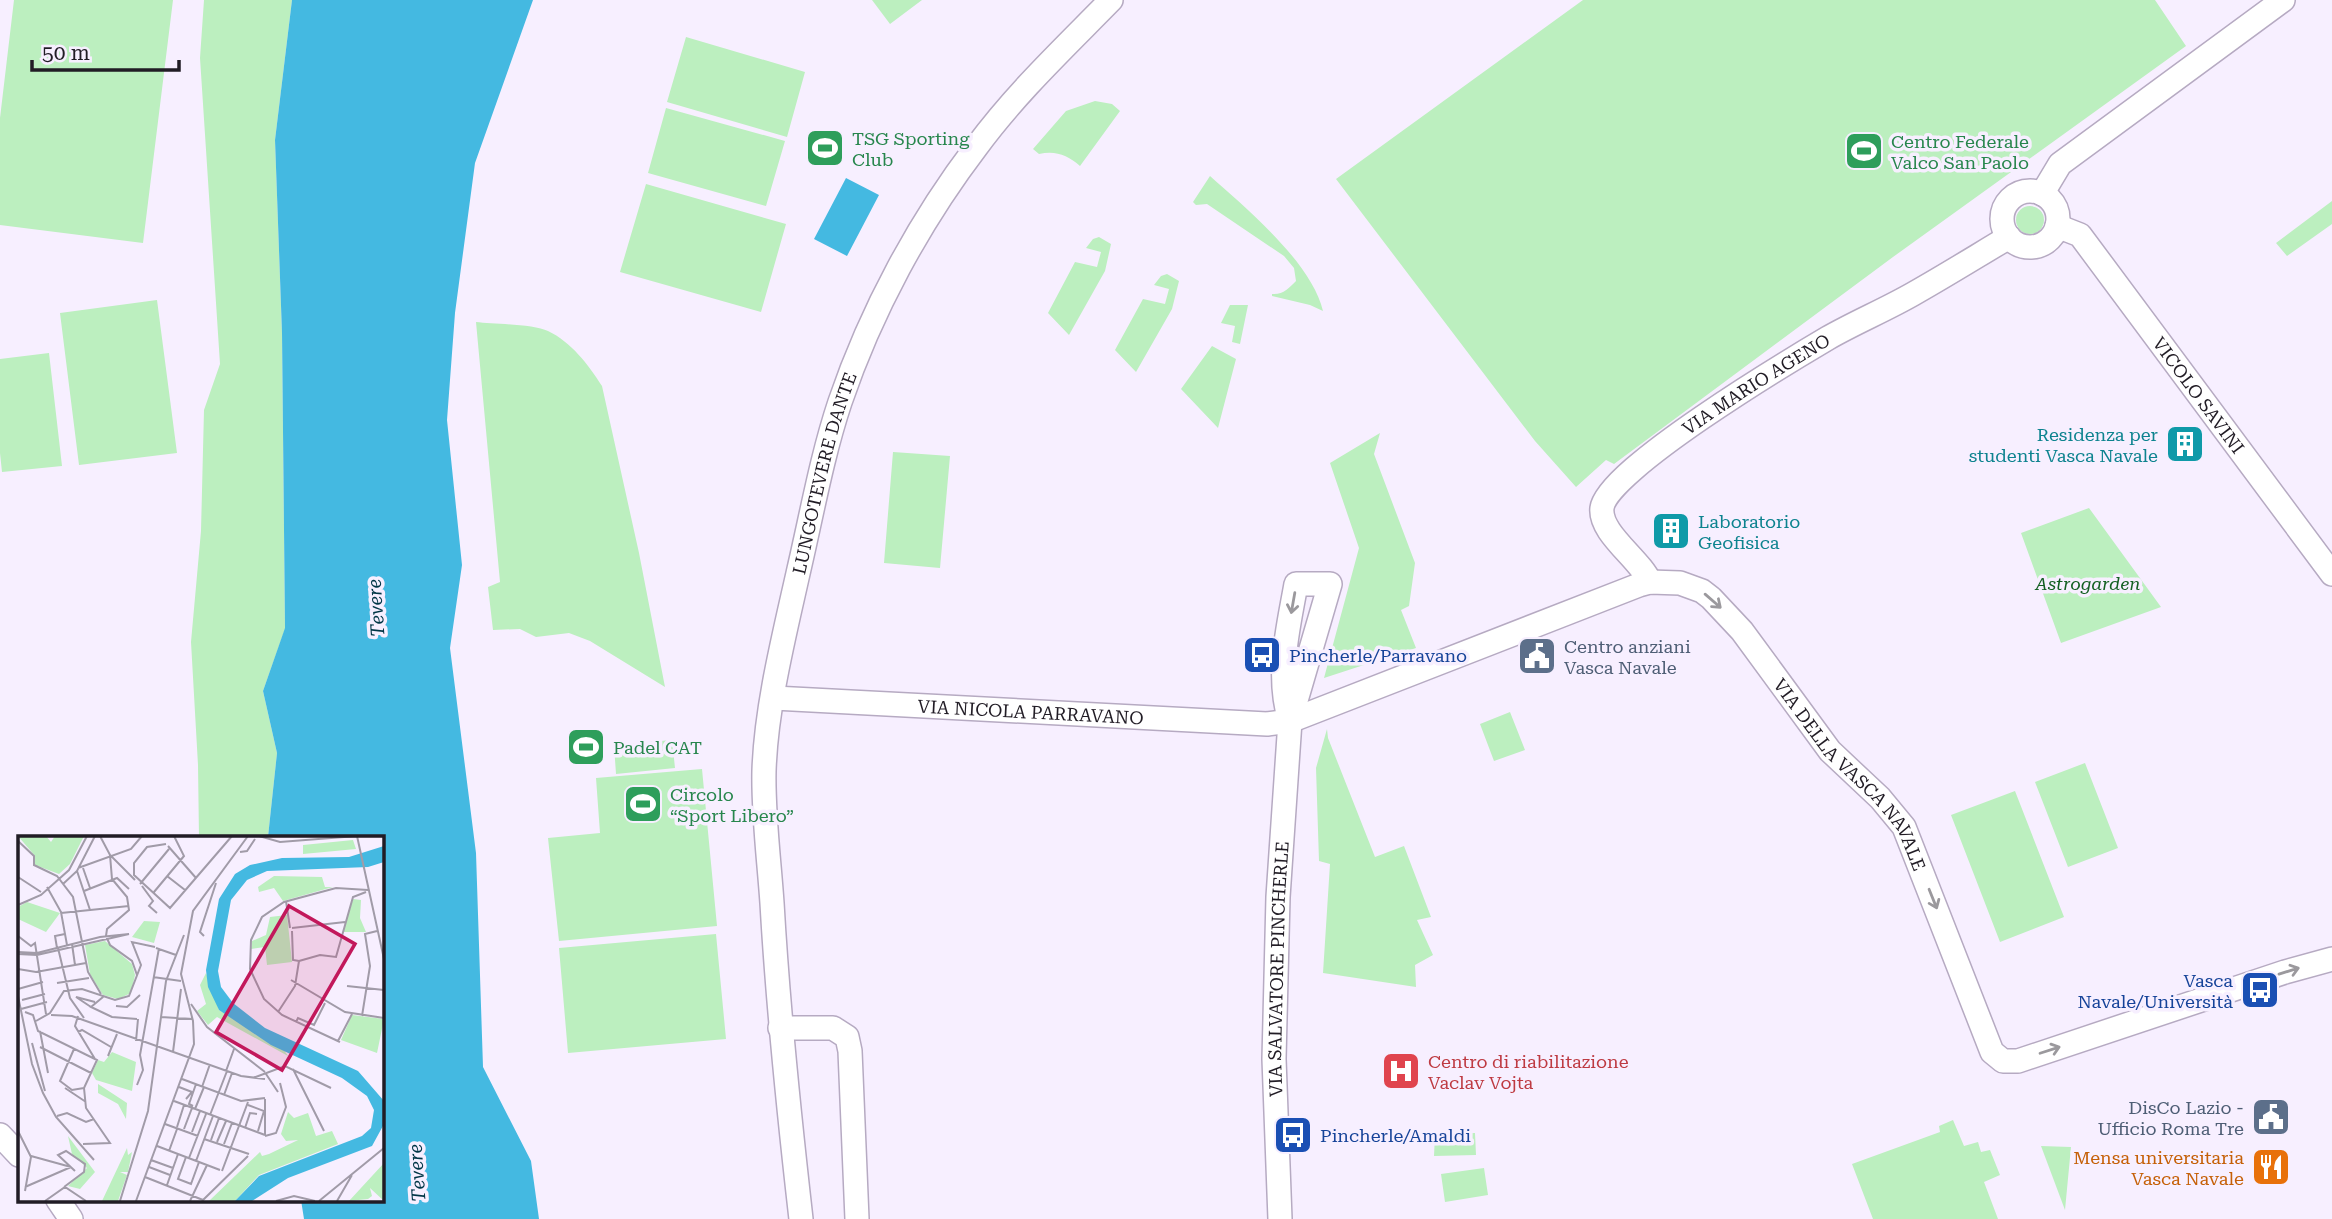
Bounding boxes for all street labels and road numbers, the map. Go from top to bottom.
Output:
street label: VIA MARIO AGENO [1678,329,1833,439]
street label: VICOLO SAVINI [2149,333,2249,457]
street label: LUNGOTEVERE DANTE [788,369,860,576]
street label: VIA DELLA VASCA NAVALE [1770,674,1930,873]
street label: VIA NICOLA PARRAVANO [917,695,1144,728]
street label: VIA SALVATORE PINCHERLE [1263,841,1292,1097]

